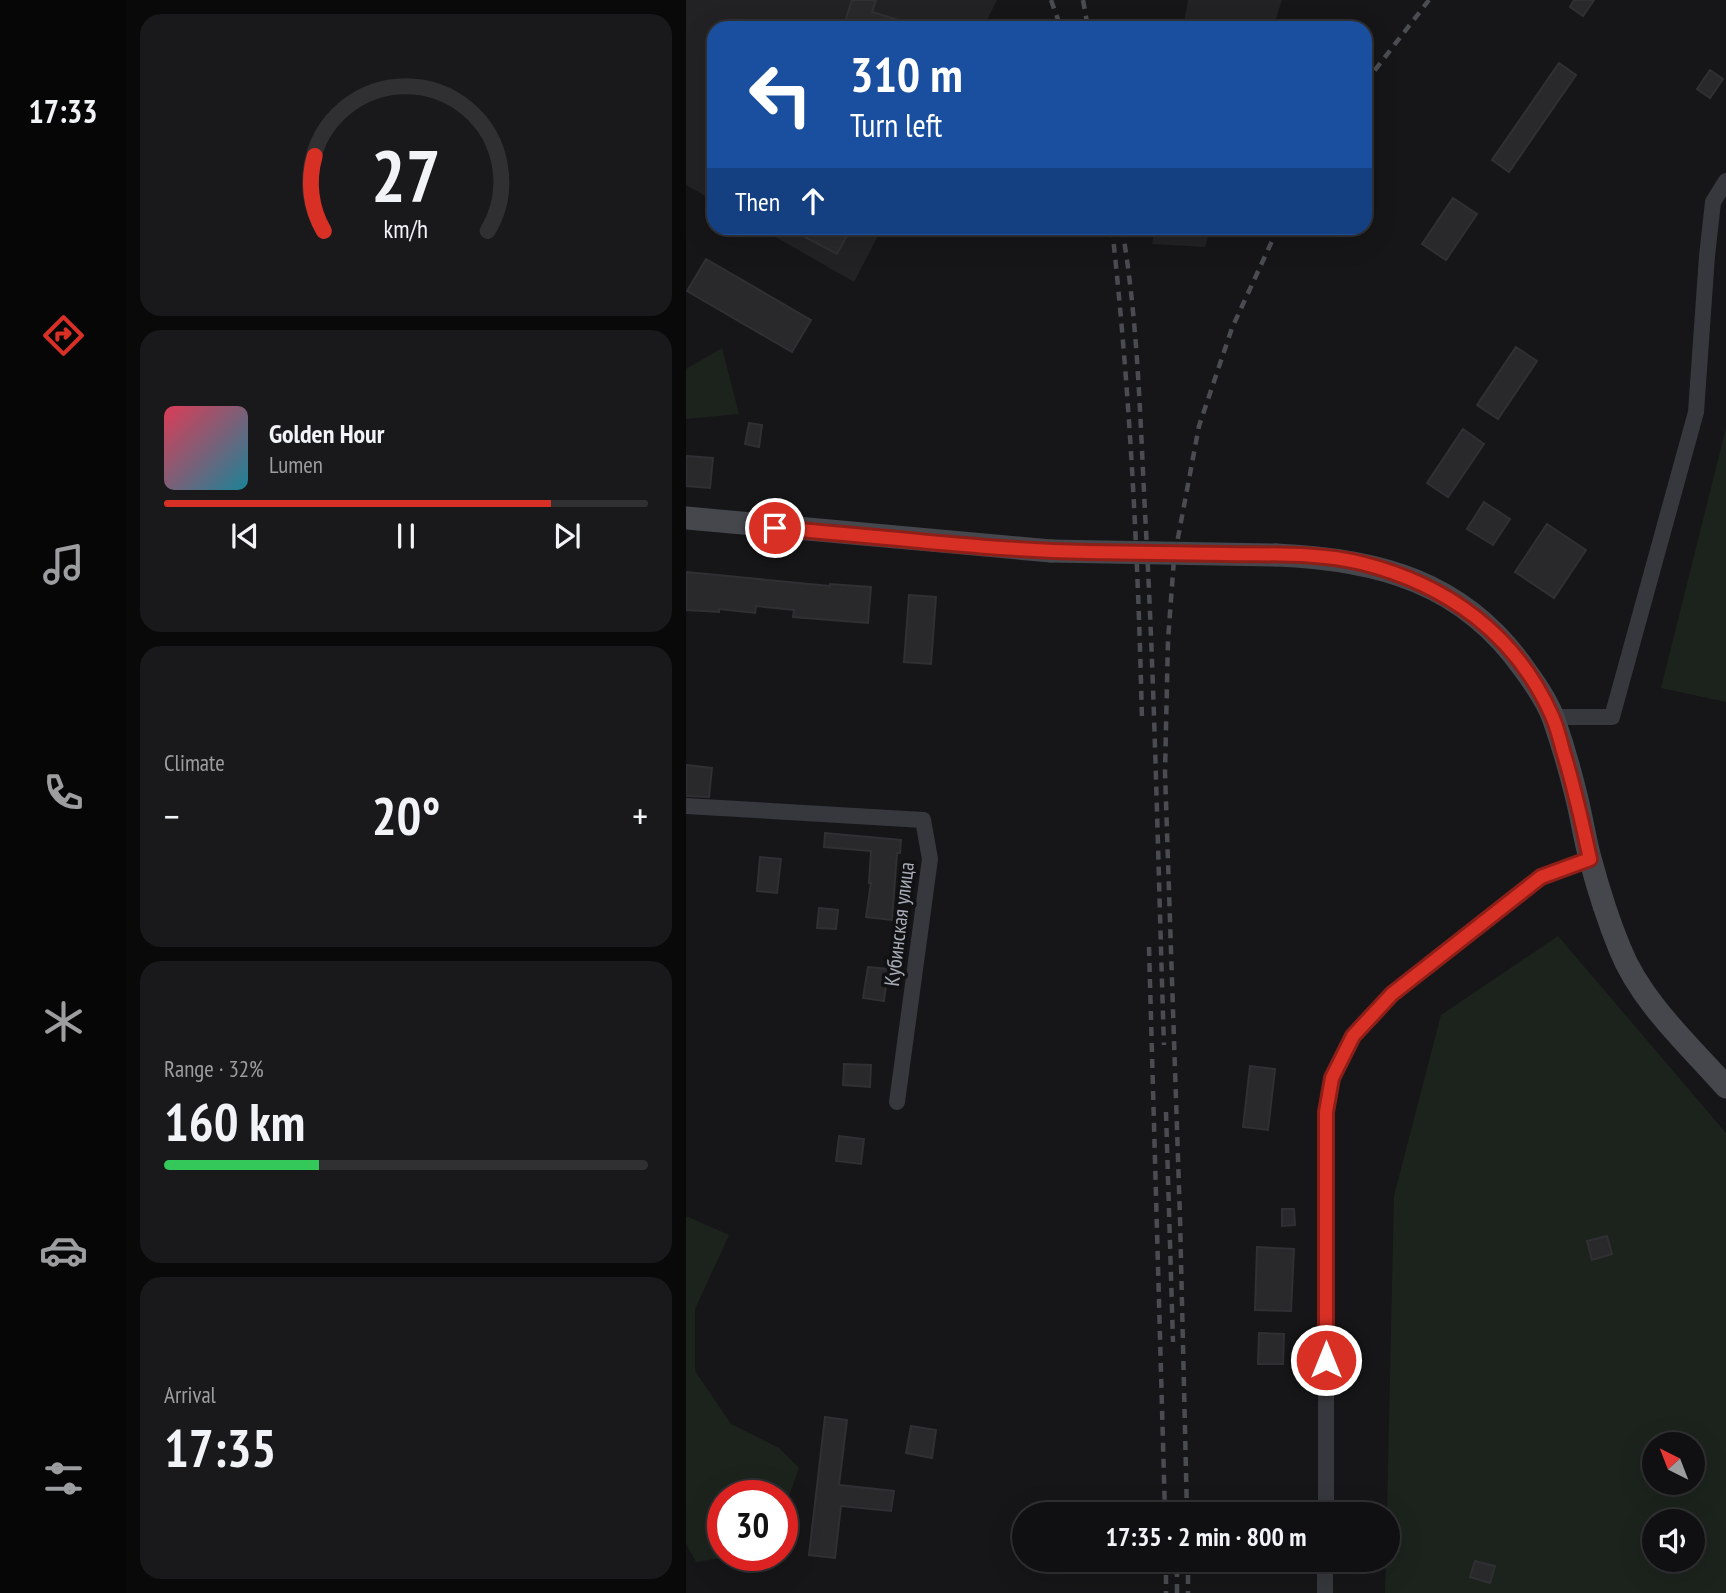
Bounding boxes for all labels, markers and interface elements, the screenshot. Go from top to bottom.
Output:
text: 310 m [850,42,963,106]
icon: left [735,49,826,140]
text: 17:33 [28,90,98,132]
text: Turn left [850,104,942,146]
text: 27 [371,127,441,221]
icon: ahead [794,182,832,220]
text: Then [735,185,780,218]
text: km/h [384,213,428,245]
icon: directions [39,311,88,360]
text: Golden Hour [269,417,384,450]
text: Lumen [269,450,323,479]
pin [745,498,805,558]
icon: arrive [756,509,794,547]
icon: previous [226,517,264,555]
icon: pause [387,517,425,555]
icon: next [548,517,586,555]
icon: music [39,540,88,589]
text: Climate [164,748,225,777]
icon: phone [39,768,88,817]
text: 20° [372,782,440,849]
text: − [164,791,180,840]
text: + [632,791,648,840]
street label: Кубинская улица [878,860,920,988]
icon: climate [39,997,88,1046]
text: Range · 32% [164,1054,264,1083]
text: 160 km [164,1088,305,1155]
icon: car [39,1226,88,1275]
position arrow [1289,1323,1363,1397]
text: Arrival [164,1380,216,1409]
text: 17:35 [164,1414,276,1481]
north arrow [1642,1432,1704,1494]
map controls [1642,1432,1705,1572]
icon: filters [39,1454,88,1503]
speed limit sign: 30 [707,1480,798,1571]
button: sound [1642,1509,1705,1572]
text: 17:35 · 2 min · 800 m [1106,1520,1306,1553]

